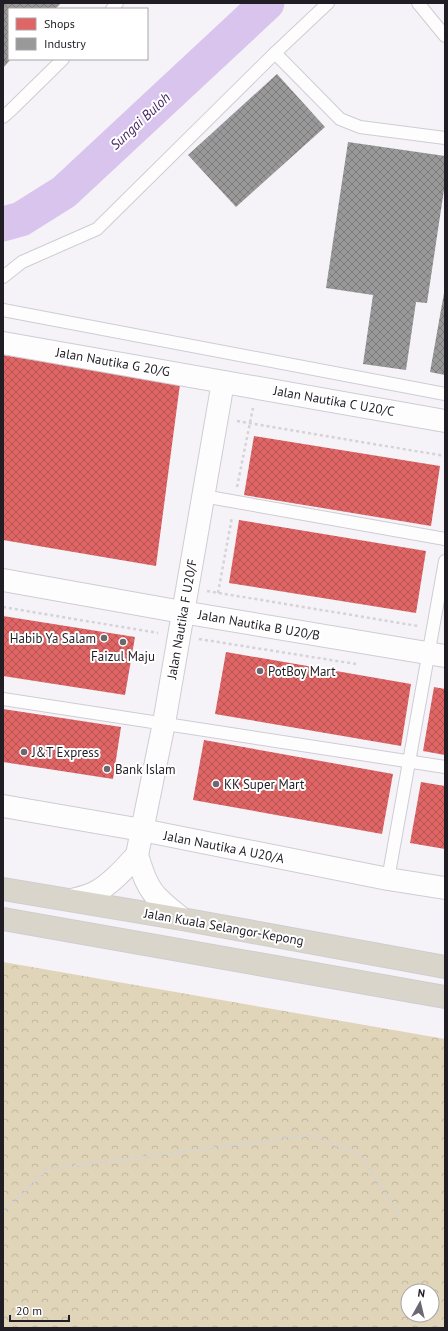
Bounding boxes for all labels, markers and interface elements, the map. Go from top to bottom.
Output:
legend [8,8,148,60]
text: Shops [44,16,75,31]
text: Industry [44,36,86,51]
water label: Sungai Buloh [106,89,174,153]
street label: Jalan Nautika G 20/G [54,343,171,380]
street label: Jalan Nautika C U20/C [271,382,396,420]
street label: Jalan Nautika F U20/F [163,557,201,681]
street label: Jalan Nautika B U20/B [196,606,321,644]
place label: Habib Ya Salam [10,630,96,647]
marker: Habib Ya Salam [99,633,109,643]
marker: Faizul Maju [118,637,128,647]
place label: Faizul Maju [91,648,155,665]
place label: PotBoy Mart [268,663,336,680]
marker: PotBoy Mart [255,666,265,676]
place label: J&T Express [31,744,99,761]
marker: J&T Express [19,747,29,757]
place label: Bank Islam [115,761,176,778]
marker: Bank Islam [102,764,112,774]
place label: KK Super Mart [224,776,305,793]
marker: KK Super Mart [211,779,221,789]
street label: Jalan Nautika A U20/A [161,827,286,867]
street label: Jalan Kuala Selangor-Kepong [142,904,305,949]
north arrow [400,1283,440,1323]
text: N [417,1286,426,1301]
scale bar [10,1297,69,1323]
text: 20 m [16,1303,42,1318]

